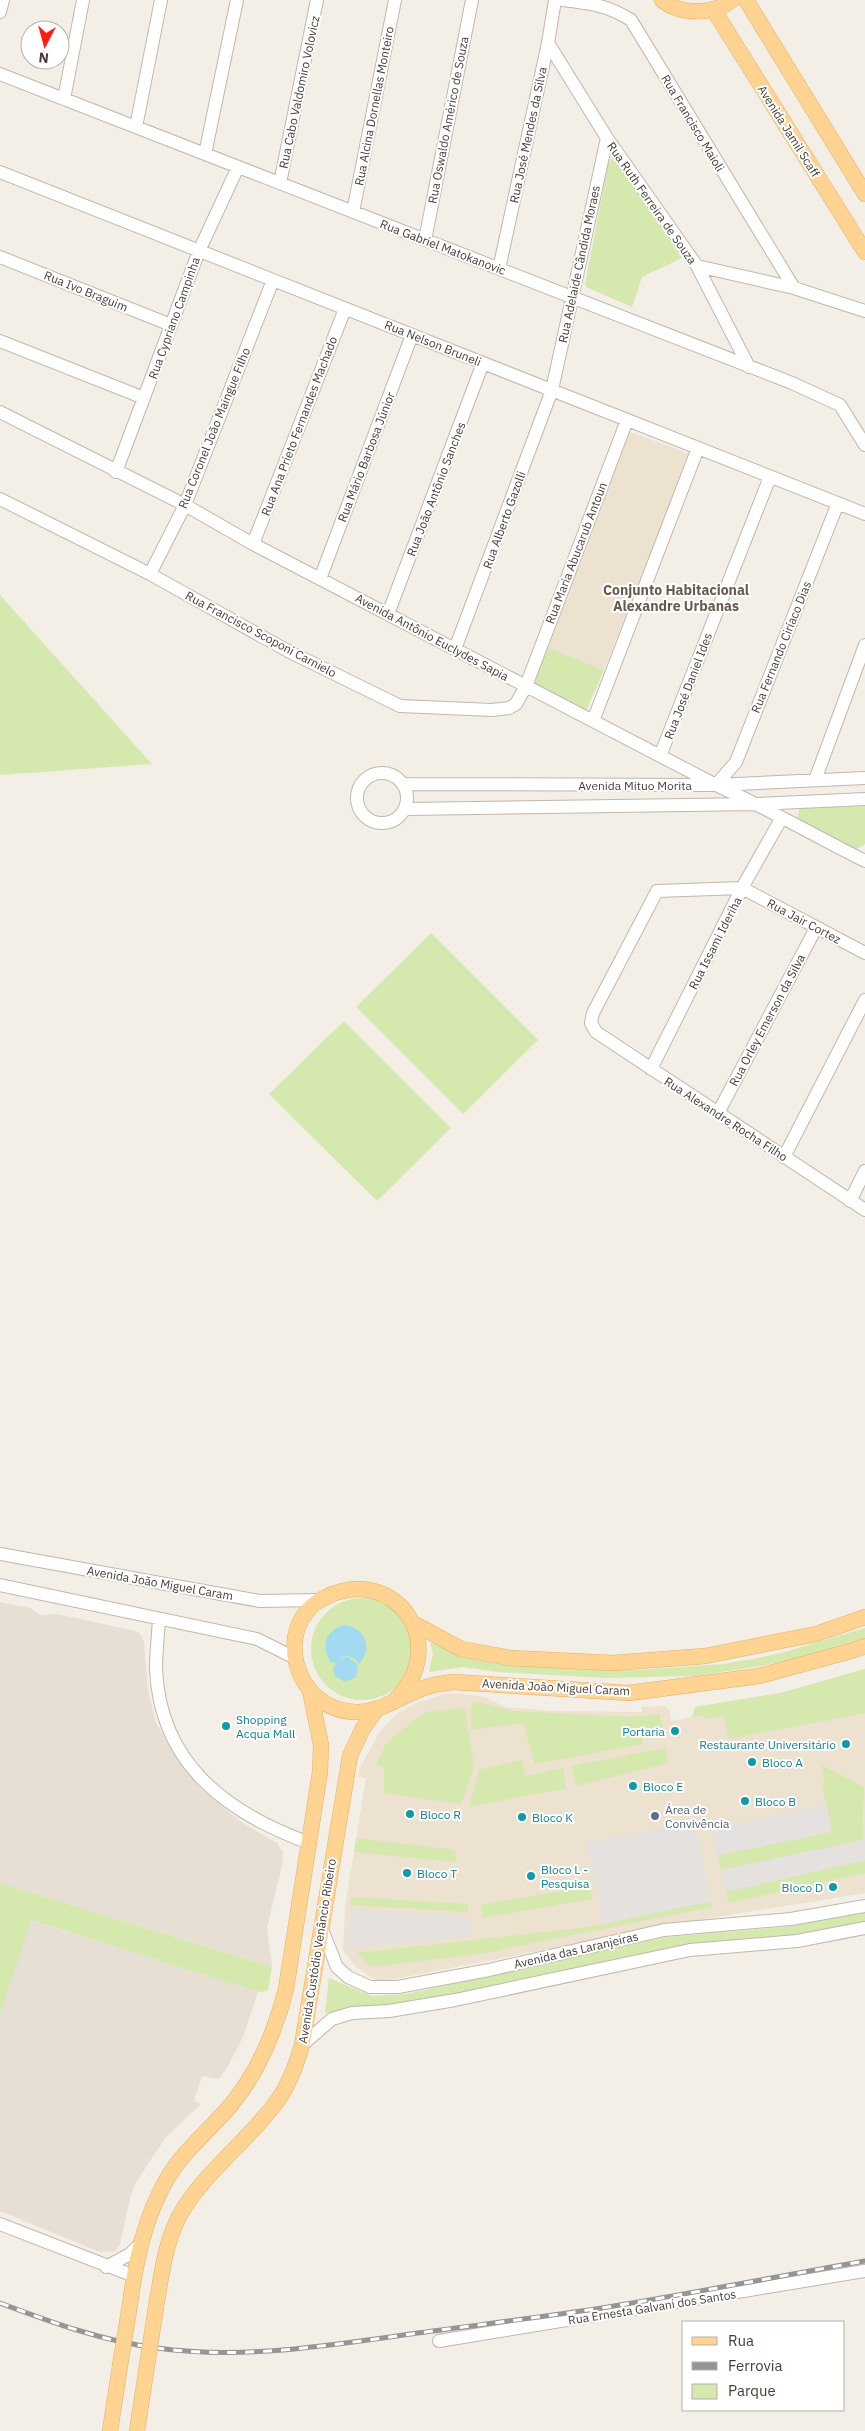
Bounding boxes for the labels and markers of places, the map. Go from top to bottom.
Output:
place label: Shopping Acqua Mall [236,1712,295,1741]
marker: Shopping Acqua Mall [220,1720,232,1732]
place label: Portaria [622,1724,666,1739]
marker: Portaria [669,1725,681,1737]
place label: Restaurante Universitário [699,1737,836,1752]
marker: Restaurante Universitário [840,1738,852,1750]
place label: Bloco A [762,1755,803,1770]
marker: Bloco A [746,1756,758,1768]
place label: Bloco E [643,1779,683,1794]
marker: Bloco E [627,1780,639,1792]
place label: Bloco B [755,1794,796,1809]
marker: Bloco B [739,1795,751,1807]
place label: Área de Convivência [665,1802,730,1831]
place label: Bloco R [420,1807,461,1822]
marker: Bloco R [404,1808,416,1820]
place label: Bloco K [532,1810,573,1825]
marker: Área de Convivência [649,1810,661,1822]
marker: Bloco K [516,1811,528,1823]
place label: Bloco L - Pesquisa [541,1862,590,1891]
place label: Bloco T [417,1866,457,1881]
marker: Bloco T [401,1867,413,1879]
marker: Bloco L - Pesquisa [525,1870,537,1882]
place label: Bloco D [782,1880,823,1895]
marker: Bloco D [827,1881,839,1893]

